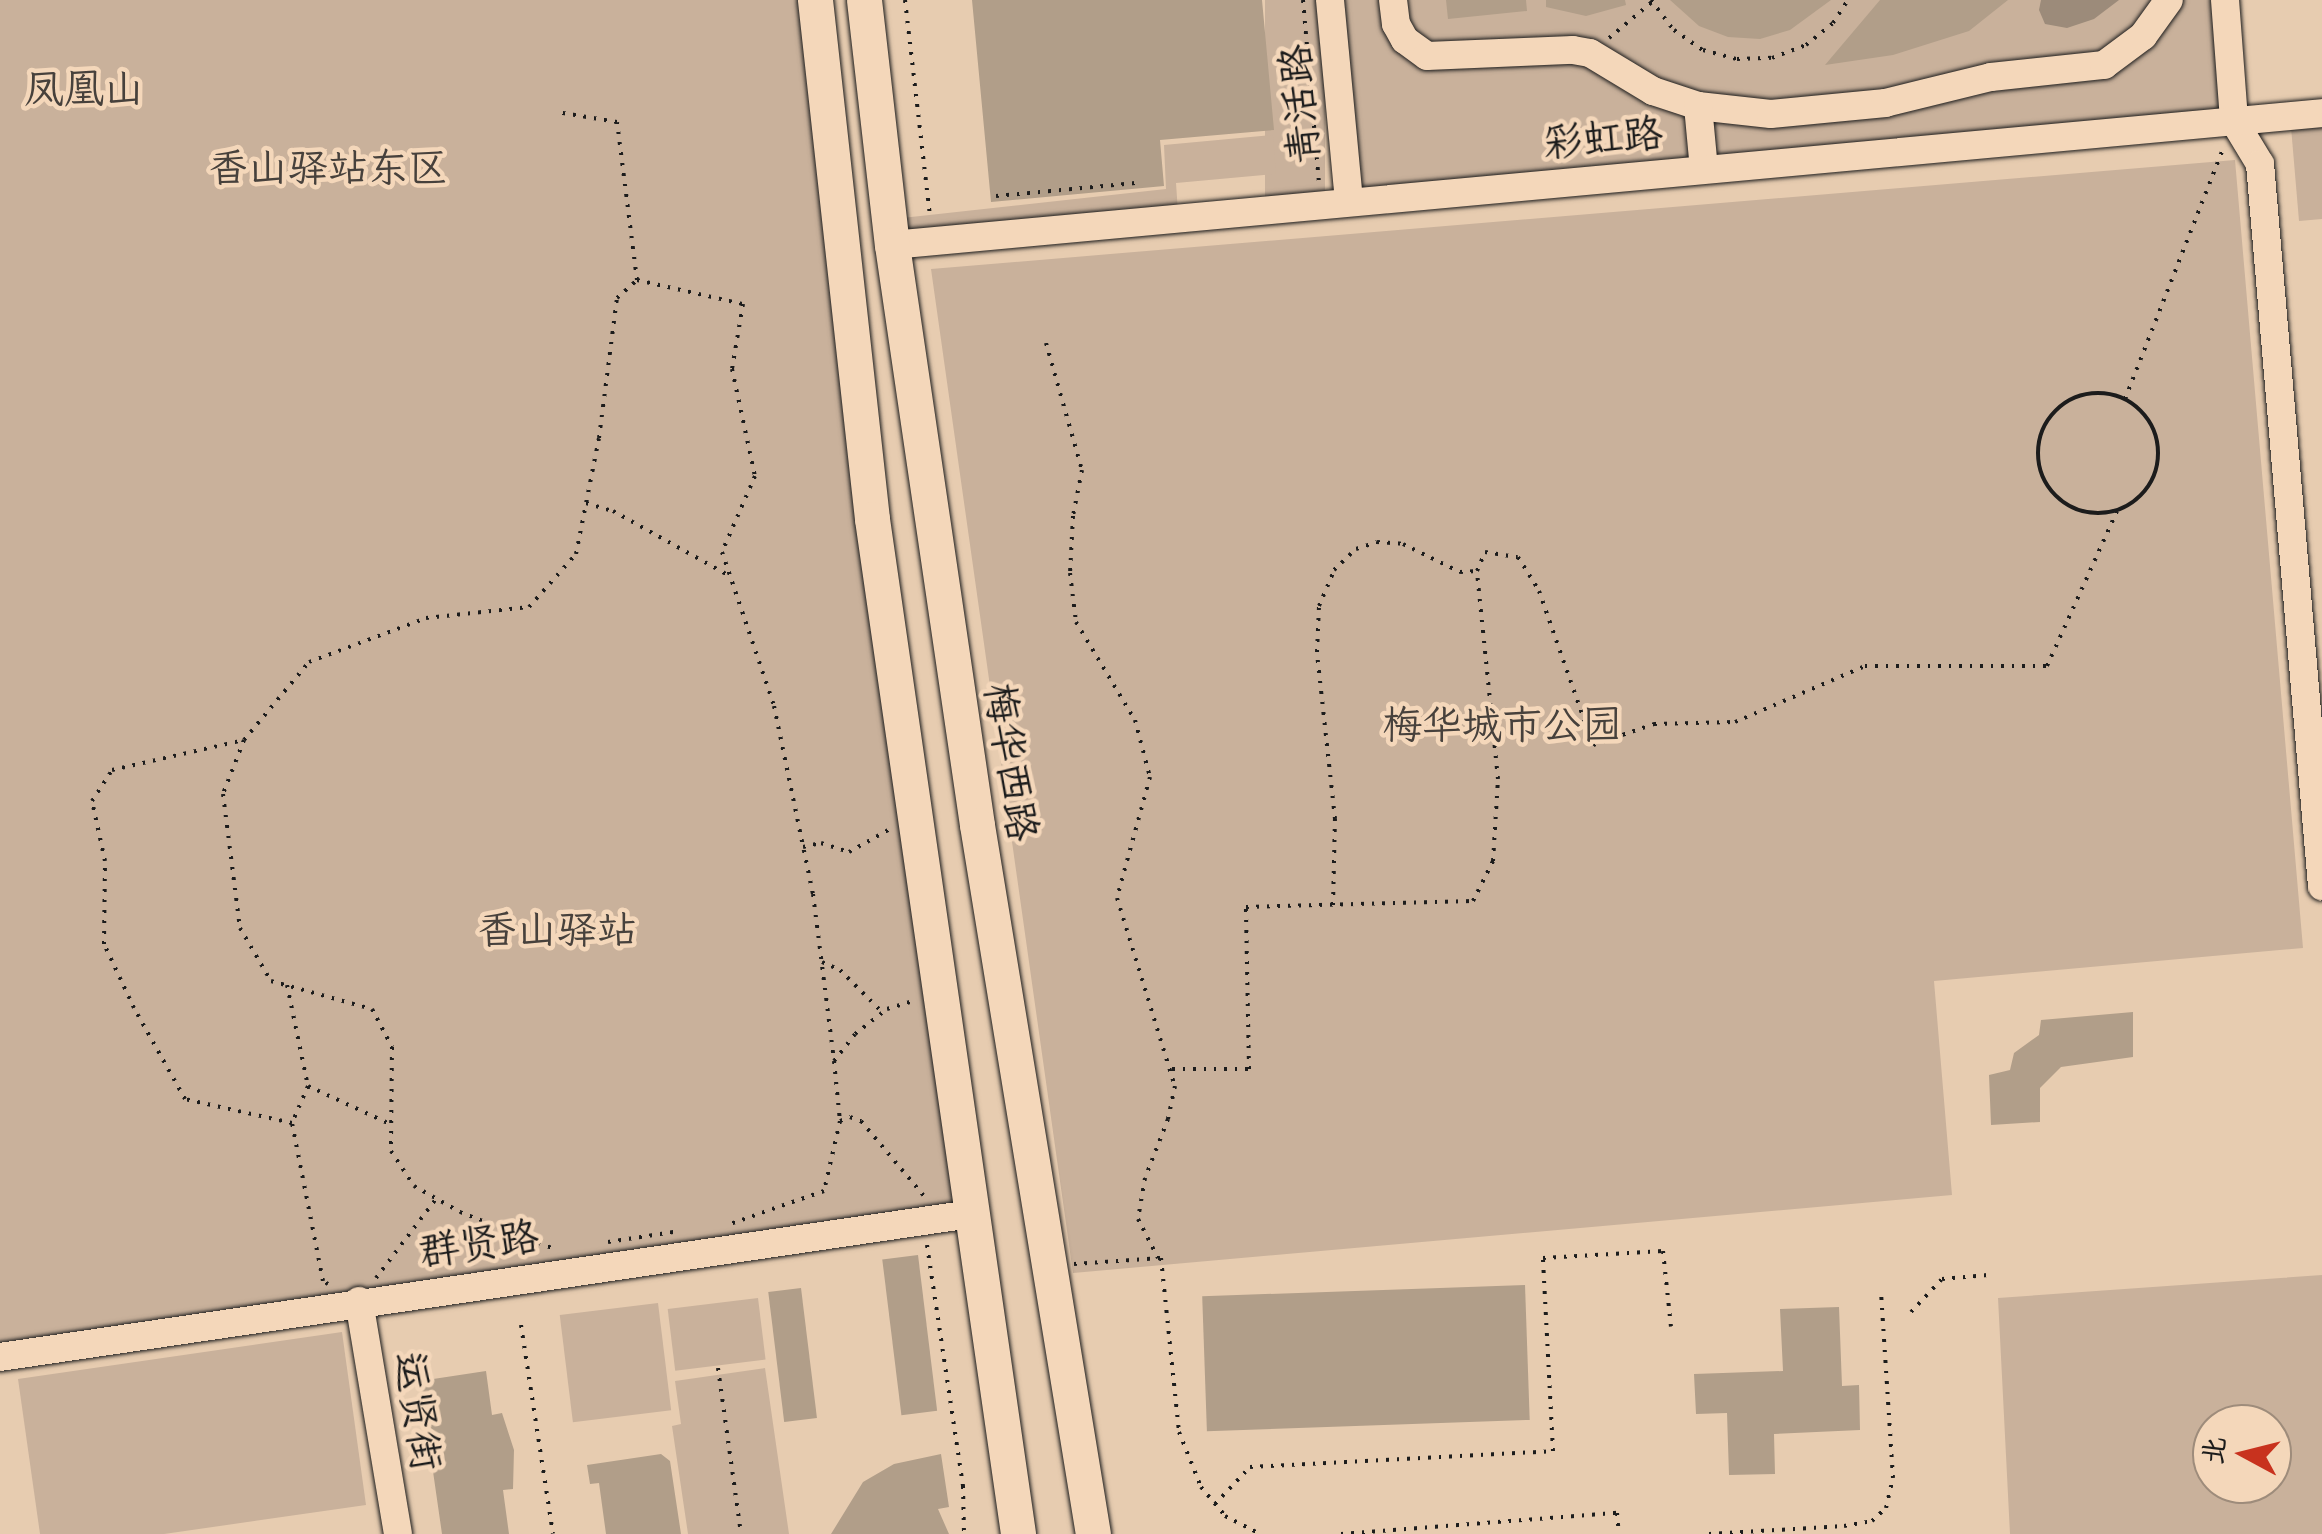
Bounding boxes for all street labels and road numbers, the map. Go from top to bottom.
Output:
street label: 青活路 [1271,42,1329,166]
street label: 彩虹路 [1541,109,1665,167]
street label: 梅华西路 [975,679,1047,845]
street label: 群贤路 [416,1212,542,1276]
street label: 运贤街 [385,1348,451,1474]

